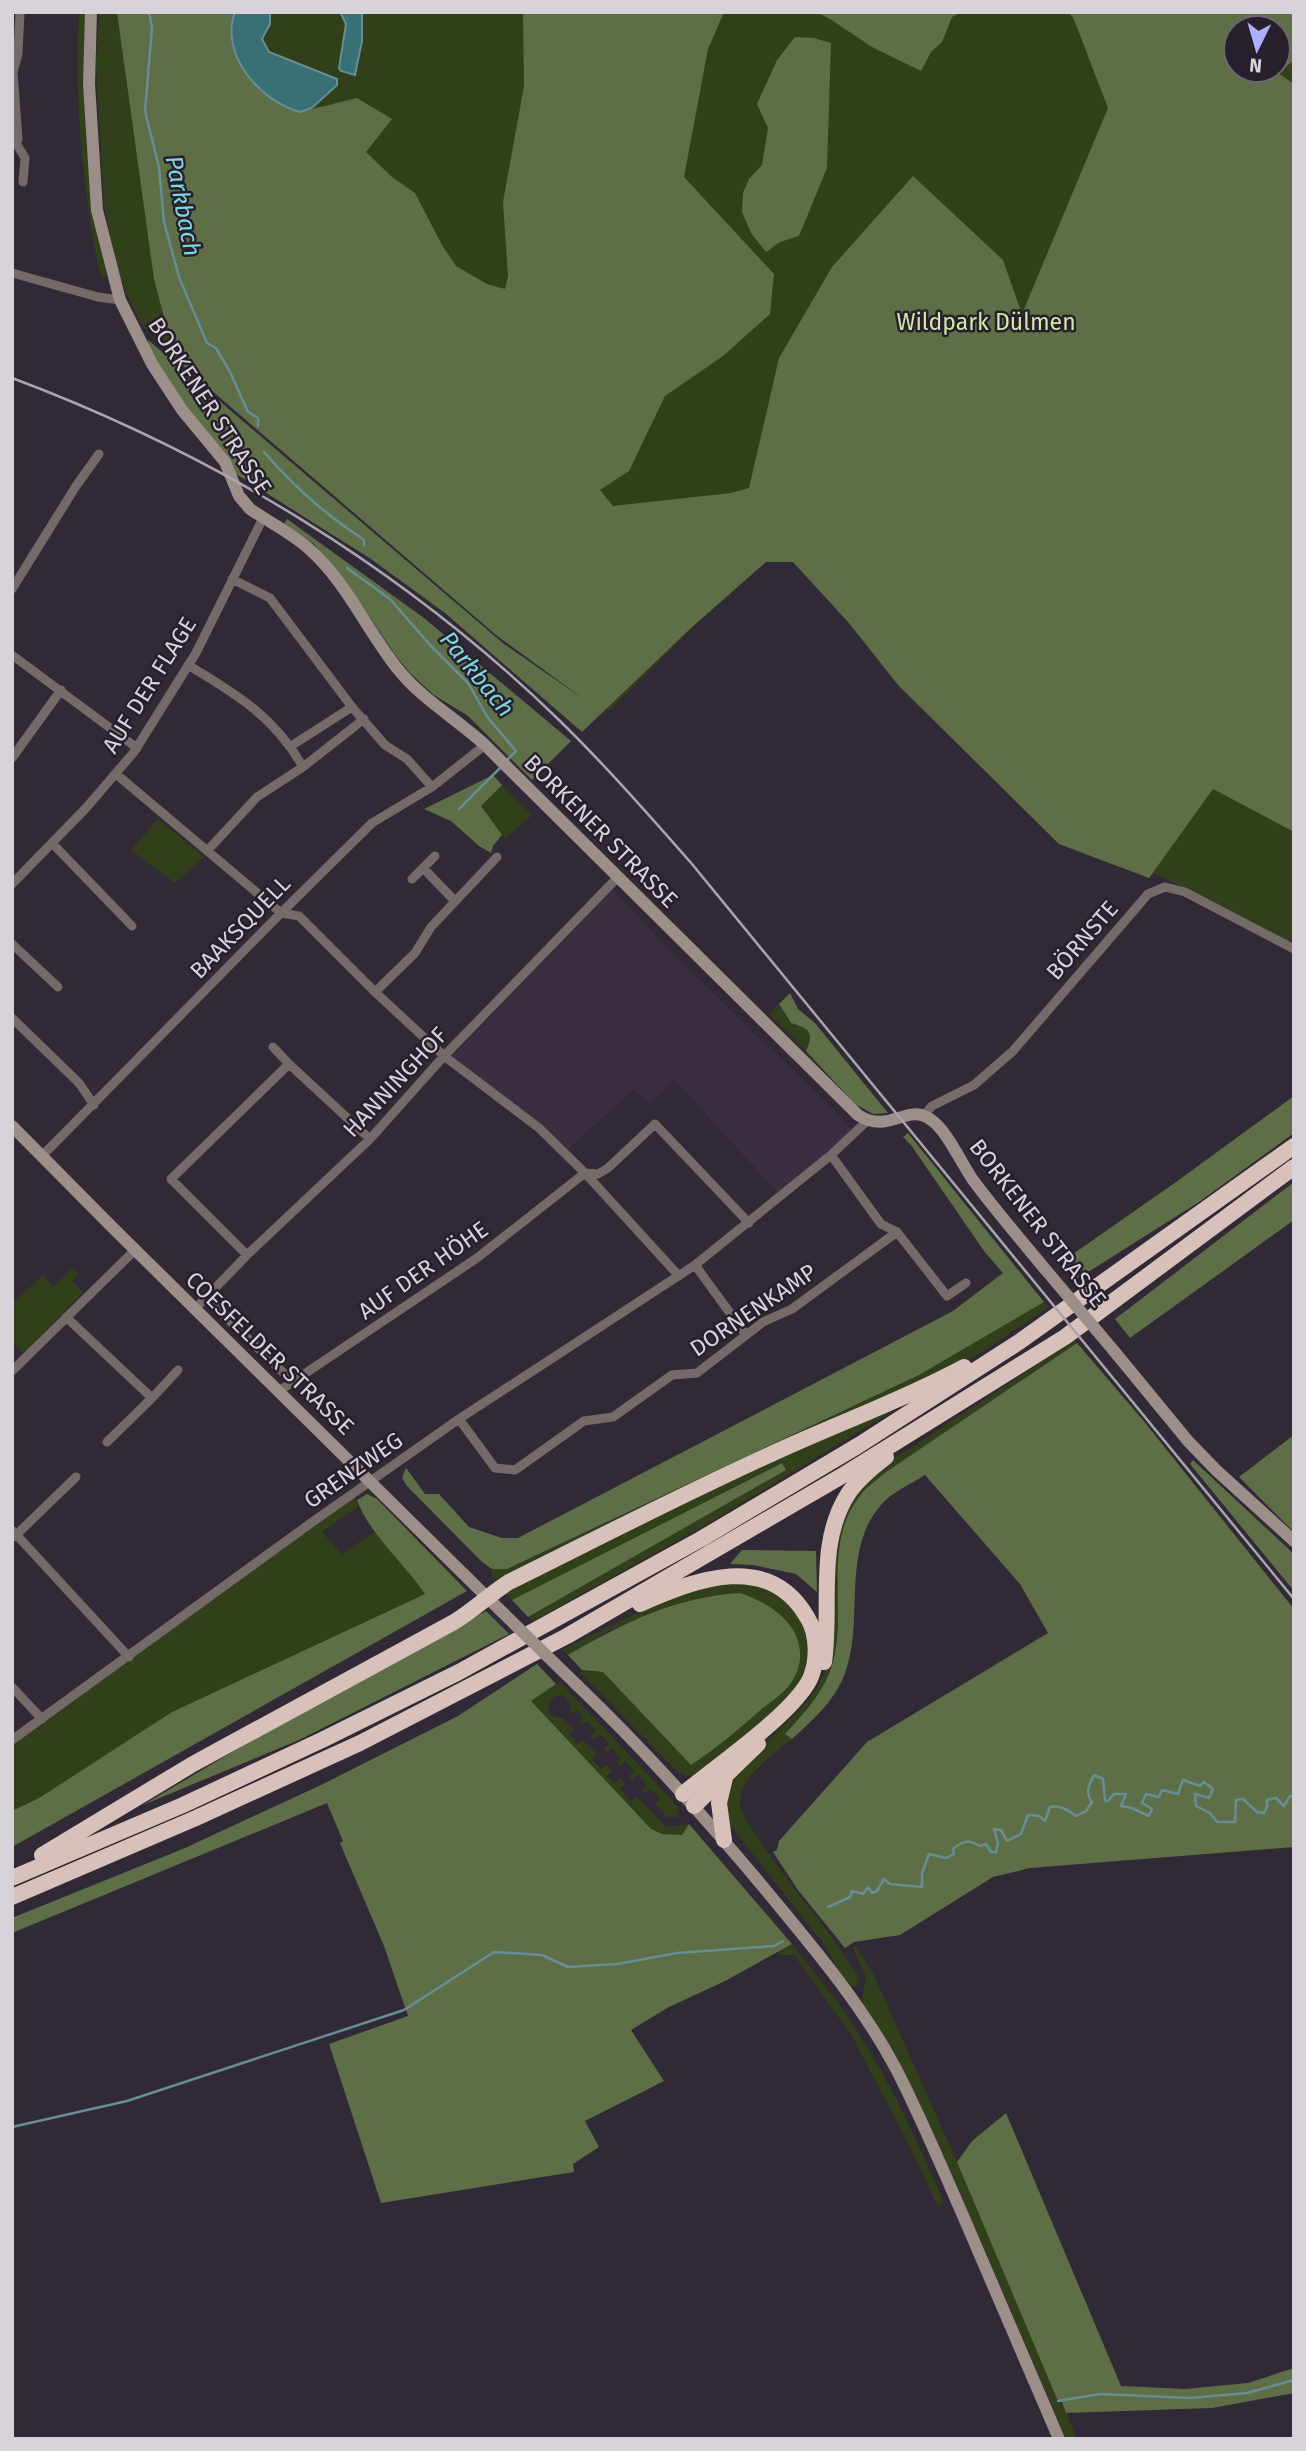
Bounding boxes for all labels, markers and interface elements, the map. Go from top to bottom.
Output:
north arrow [1222,14,1292,84]
text: N [1248,53,1263,77]
water label: Parkbach [160,153,206,259]
park label: Wildpark Dülmen [896,308,1076,336]
street label: BORKENER STRASSE [142,312,278,500]
street label: AUF DER FLAGE [96,612,202,758]
water label: Parkbach [434,626,520,722]
street label: BORKENER STRASSE [518,748,684,914]
street label: BAAKSQUELL [184,870,296,984]
street label: BÖRNSTE [1040,895,1124,985]
street label: HANNINGHOF [337,1021,453,1143]
street label: BORKENER STRASSE [964,1133,1112,1313]
street label: AUF DER HÖHE [353,1215,493,1325]
street label: DORNENKAMP [685,1257,821,1363]
street label: COESFELDER STRASSE [180,1265,360,1441]
street label: GRENZWEG [298,1426,408,1514]

